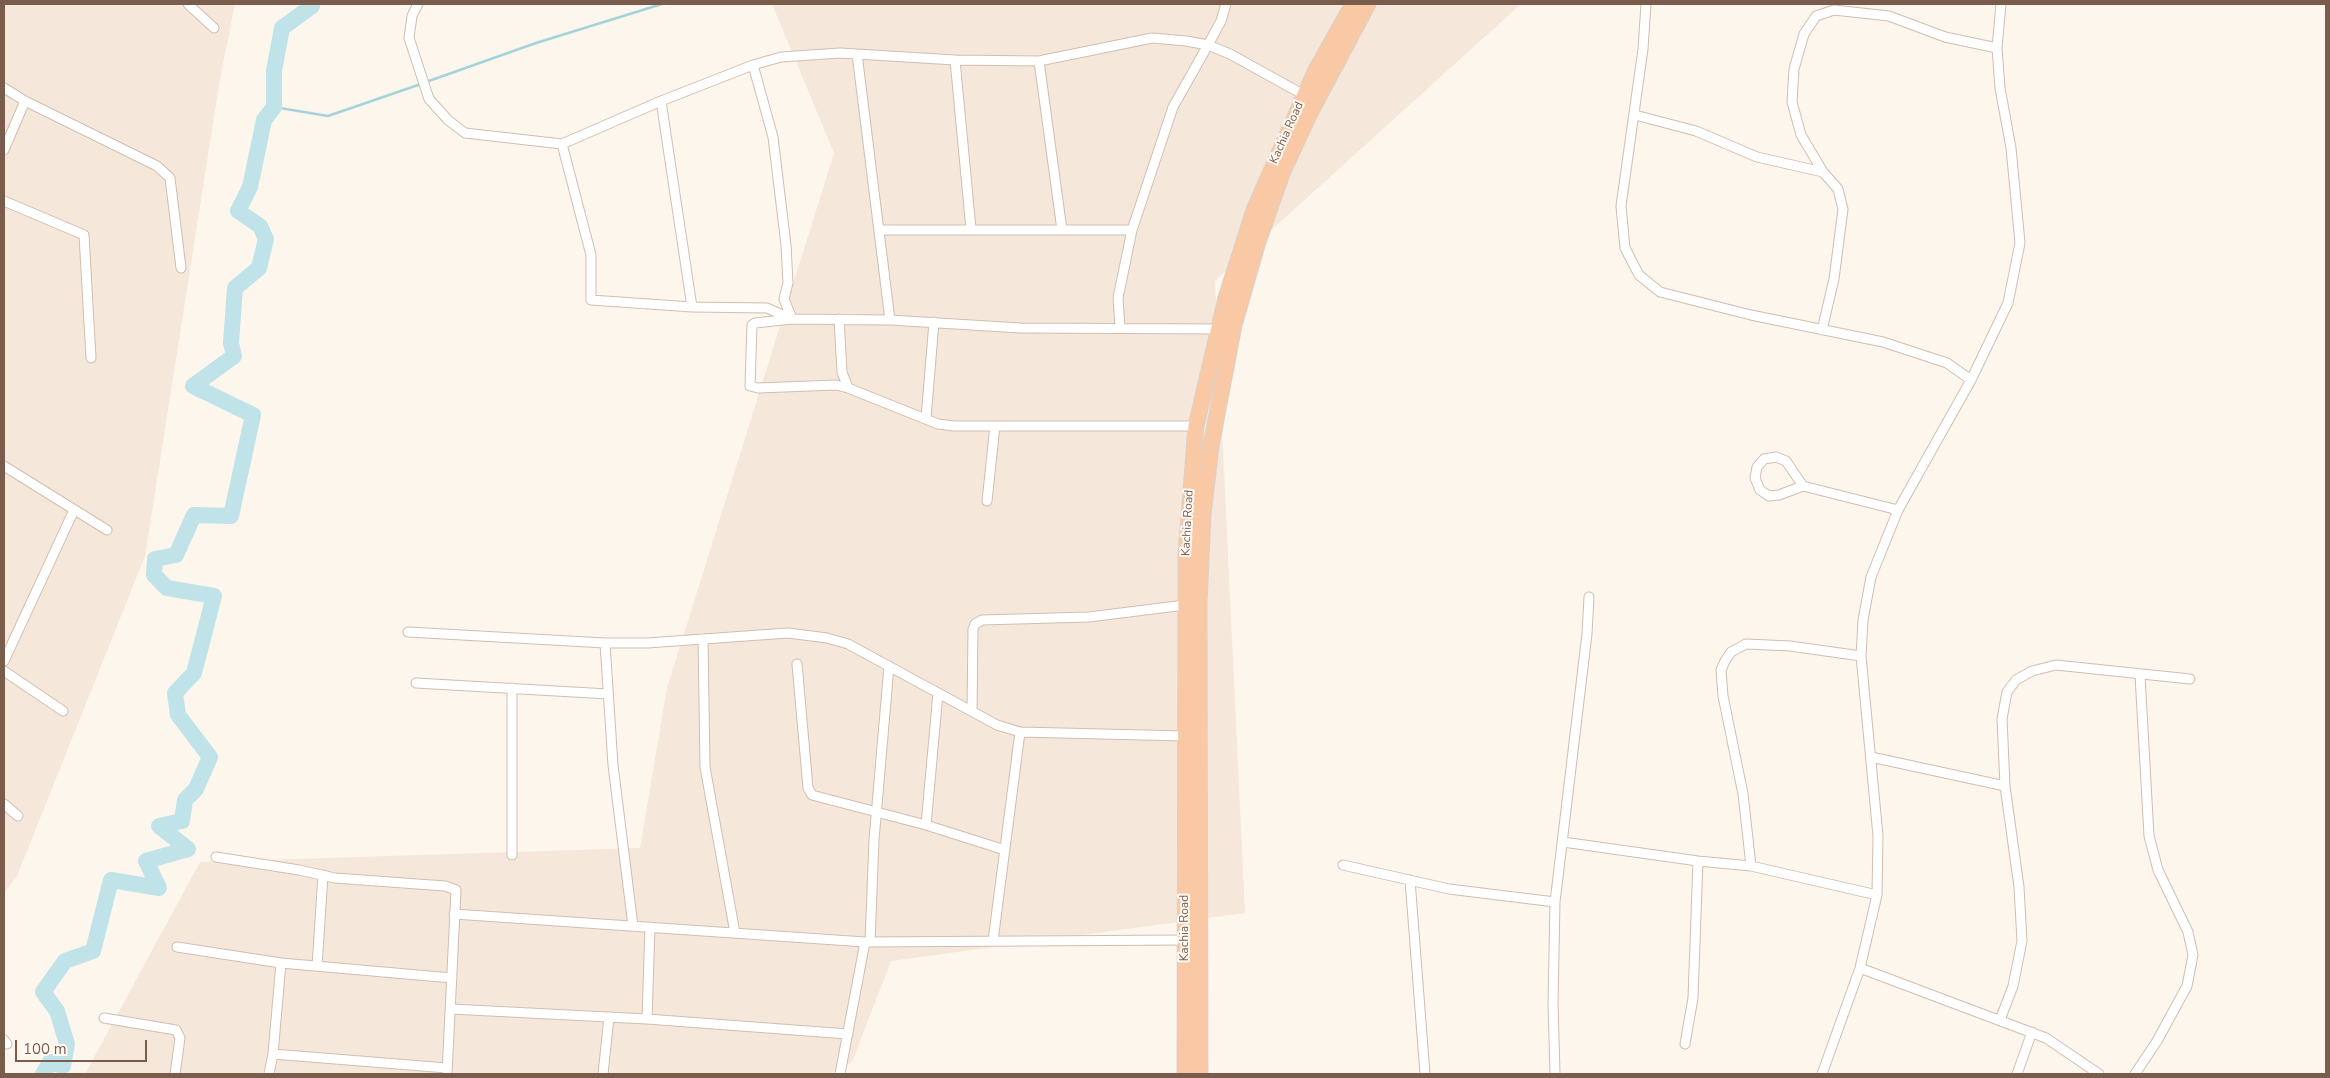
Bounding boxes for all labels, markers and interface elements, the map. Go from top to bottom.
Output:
street label: Kachia Road [1267,100,1307,166]
street label: Kachia Road [1179,489,1197,557]
street label: Kachia Road [1178,895,1192,961]
scale bar [18,1030,150,1062]
text: 100 m [23,1039,67,1059]

